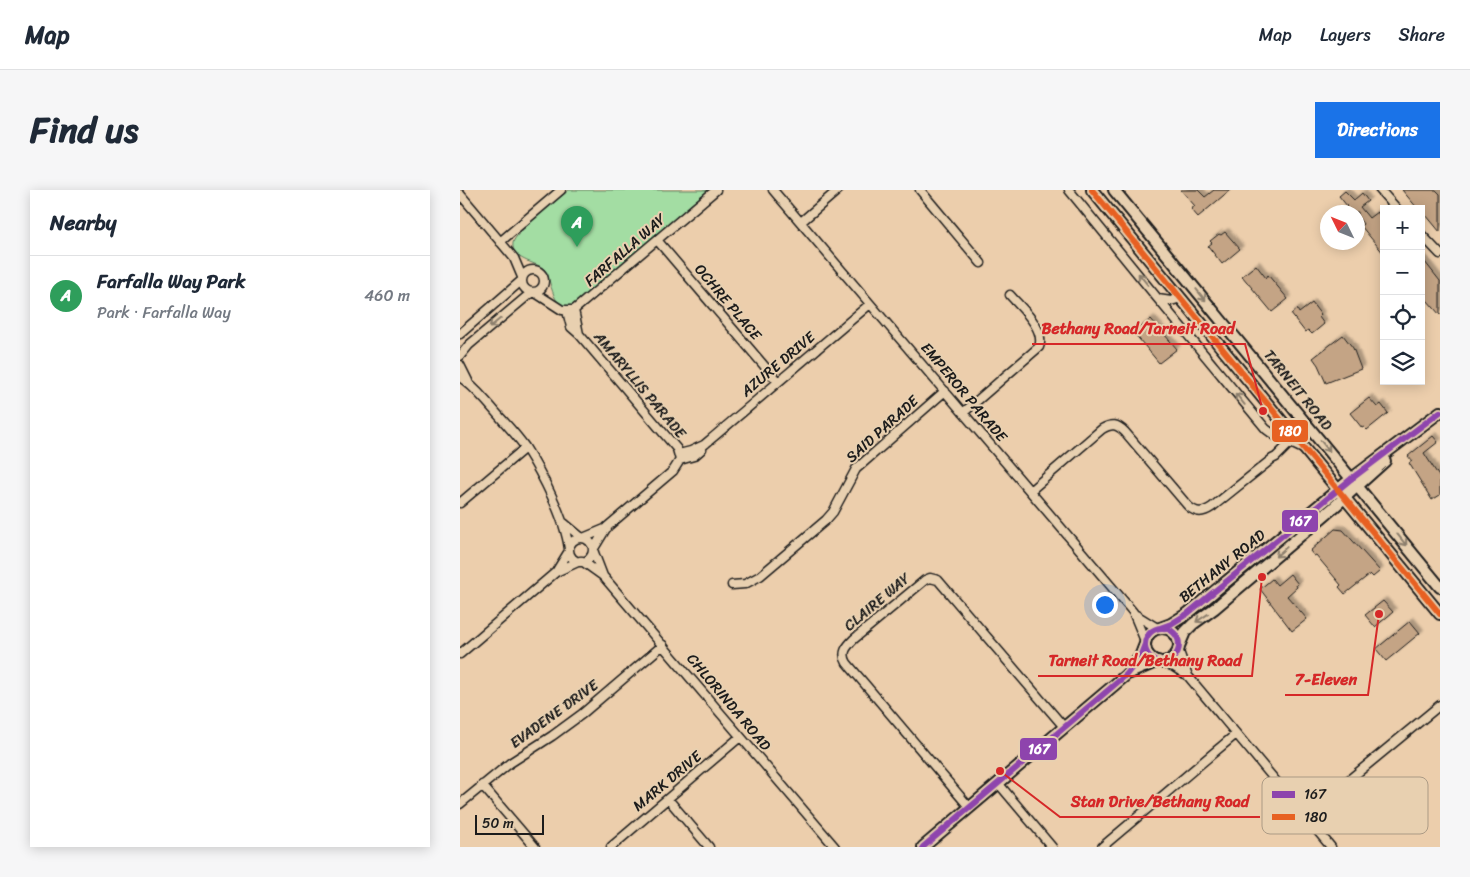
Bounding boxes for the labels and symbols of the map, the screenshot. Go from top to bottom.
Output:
north arrow [1320,205,1365,250]
pin: A [561,206,593,247]
street label: FARFALLA WAY [578,206,673,293]
street label: OCHRE PLACE [688,258,769,348]
one-way arrow [1137,273,1148,286]
one-way arrow [1195,288,1206,301]
callout: Bethany Road/Tarneit Road [1032,313,1245,344]
text: Bethany Road/Tarneit Road [1041,314,1236,343]
one-way arrow [489,317,502,328]
street label: AZURE DRIVE [734,324,823,404]
street label: AMARYLLIS PARADE [587,325,694,446]
street label: EMPEROR PARADE [914,336,1015,449]
street label: TARNEIT ROAD [1257,343,1339,437]
street label: SAID PARADE [839,388,926,469]
one-way arrow [1235,393,1246,406]
line badge: 180 [1271,419,1309,443]
text: 180 [1278,419,1302,444]
one-way arrow [1319,440,1330,453]
line badge: 167 [1281,509,1319,533]
text: 167 [1289,509,1312,534]
street label: BETHANY ROAD [1173,523,1271,609]
one-way arrow [1396,533,1407,546]
one-way arrow [1275,546,1288,557]
street label: CLAIRE WAY [838,566,917,638]
your location [1092,592,1118,618]
one-way arrow [1196,613,1210,623]
callout: Tarneit Road/Bethany Road [1038,645,1252,676]
text: Tarneit Road/Bethany Road [1048,646,1243,675]
street label: CHLORINDA ROAD [680,647,778,757]
callout: 7-Eleven [1285,664,1368,695]
text: 7-Eleven [1295,665,1358,694]
street label: EVADENE DRIVE [504,672,605,755]
line badge: 167 [1019,737,1058,761]
text: 167 [1028,737,1051,762]
street label: MARK DRIVE [626,743,709,818]
legend [1262,777,1428,834]
text: 167 [1304,782,1327,807]
callout: Stan Drive/Bethany Road [1060,786,1260,817]
text: Stan Drive/Bethany Road [1070,787,1251,816]
text: 180 [1304,805,1327,830]
scale bar [475,812,544,835]

